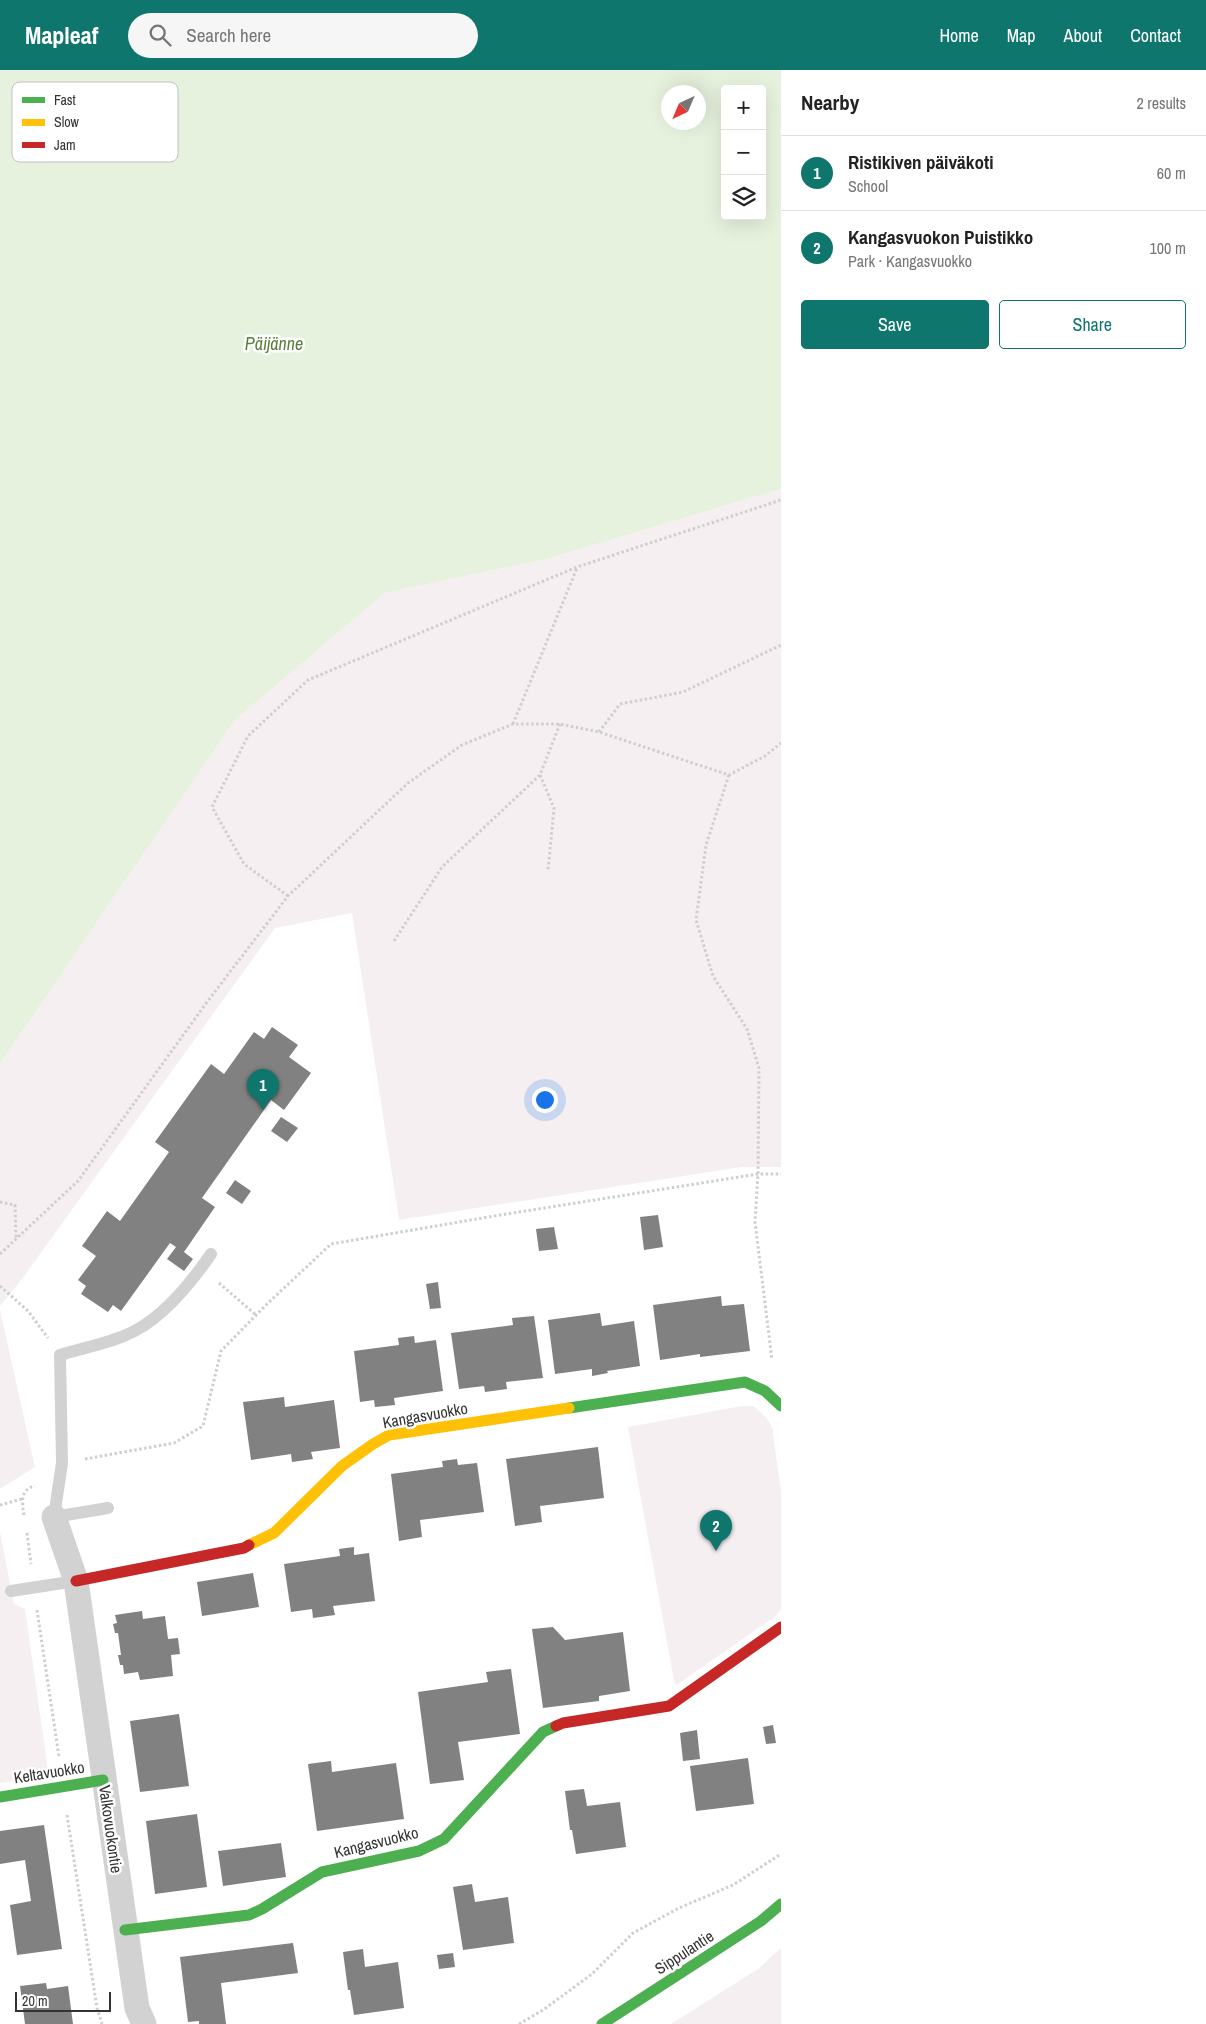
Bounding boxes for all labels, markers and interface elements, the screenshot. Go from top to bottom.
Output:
search box [128,13,478,58]
text: Mapleaf [25,19,98,51]
icon: search [146,21,174,49]
text: Search here [186,22,271,48]
text: Home [939,23,979,48]
text: Map [1007,23,1036,48]
text: About [1064,23,1102,48]
text: Contact [1130,23,1181,48]
legend [12,82,178,162]
north arrow [661,85,706,130]
map controls [721,85,766,220]
button: + [721,85,766,130]
text: Nearby [801,88,859,117]
text: Fast [54,91,76,109]
text: 2 results [1136,92,1186,114]
text: Slow [54,113,80,131]
button: − [721,130,766,175]
text: Jam [54,136,76,154]
text: Ristikiven päiväkoti [848,149,993,175]
text: 1 [813,162,821,184]
text: 60 m [1157,162,1186,184]
button: layers [721,175,766,220]
text: School [848,175,888,197]
text: Kangasvuokon Puistikko [848,224,1033,250]
text: 2 [813,237,821,259]
text: 100 m [1150,237,1186,259]
text: Park · Kangasvuokko [848,250,972,272]
button: Save [801,300,989,349]
button: Share [999,300,1186,349]
water label: Päijänne [245,331,303,356]
pin: 1 [247,1069,279,1110]
your location [532,1087,558,1113]
street label: Kangasvuokko [381,1397,469,1433]
pin: 2 [700,1510,732,1551]
street label: Keltavuokko [12,1756,86,1788]
street label: Valkovuokontie [94,1784,128,1874]
street label: Kangasvuokko [332,1821,420,1863]
street label: Sippulantie [650,1925,718,1979]
scale bar [15,1989,111,2012]
text: 20 m [22,1992,48,2010]

